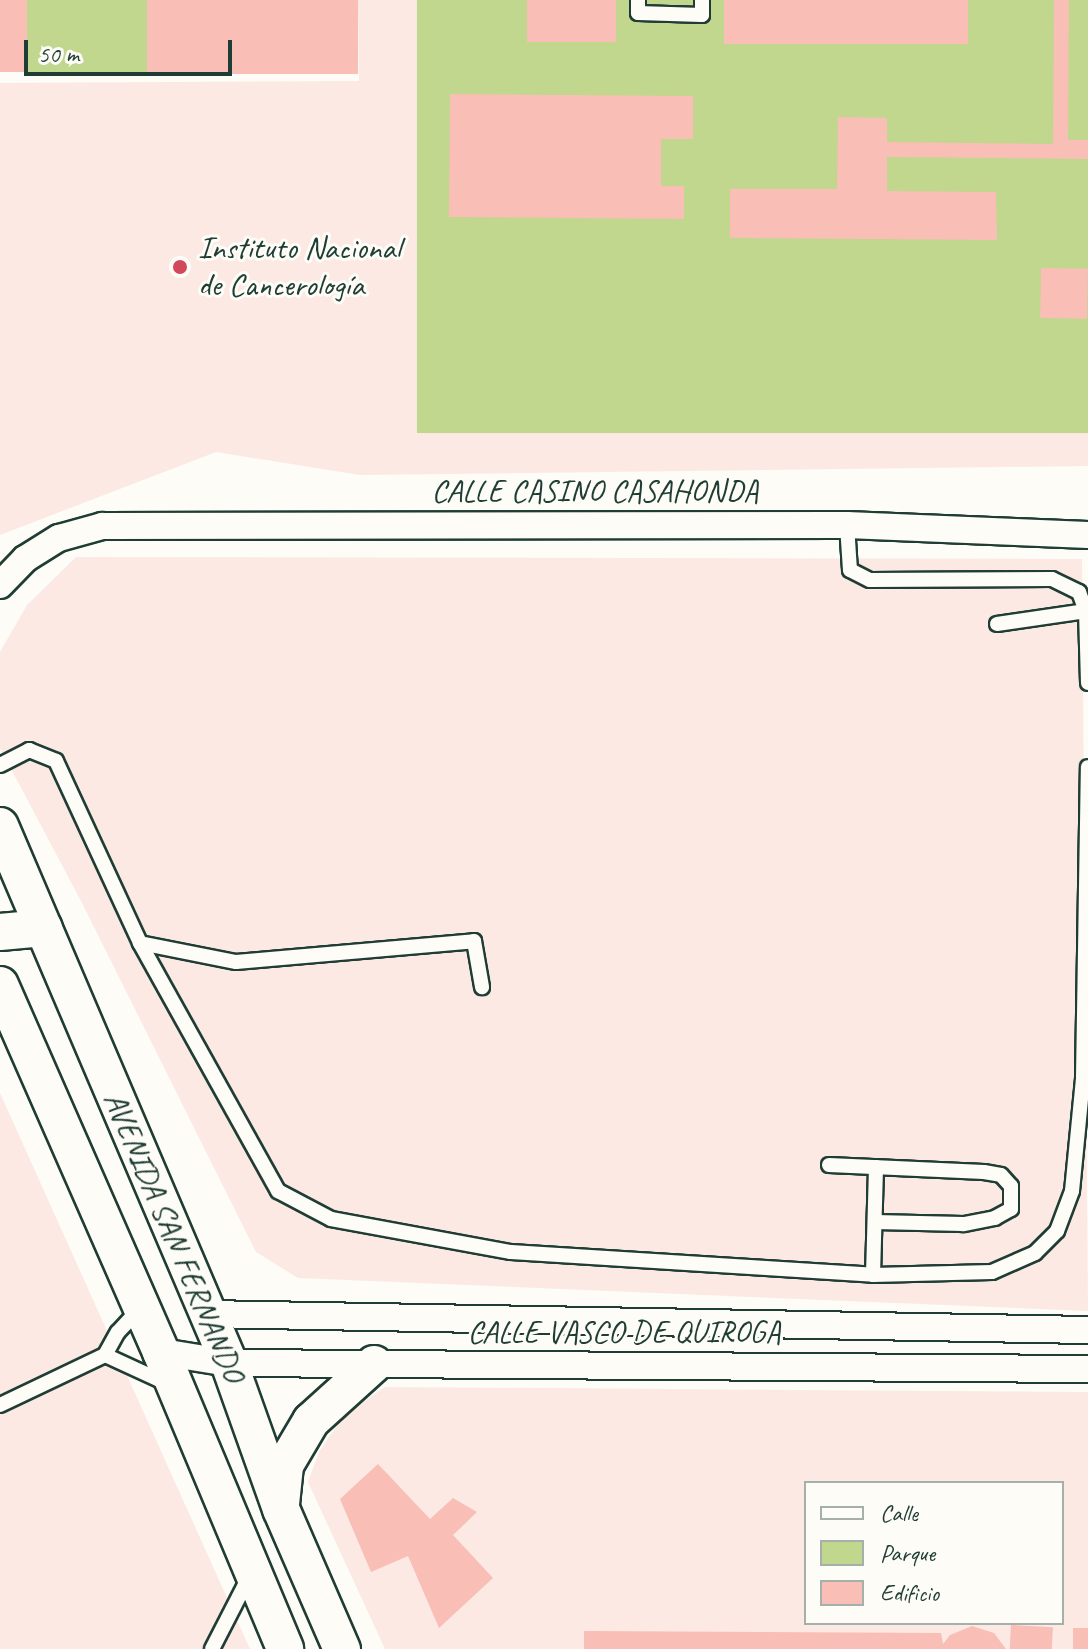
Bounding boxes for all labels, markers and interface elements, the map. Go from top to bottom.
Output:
scale bar [28,24,236,74]
text: 50 m [38,39,79,69]
place label: Instituto Nacional de Cancerología [198,230,400,305]
marker: Instituto Nacional de Cancerología [169,256,191,278]
street label: CALLE CASINO CASAHONDA [432,472,758,510]
street label: AVENIDA SAN FERNANDO [95,1086,253,1388]
street label: CALLE VASCO DE QUIROGA [467,1313,781,1351]
legend [804,1481,1064,1625]
text: Calle [880,1498,918,1528]
text: Parque [880,1538,935,1568]
text: Edificio [880,1578,939,1608]

